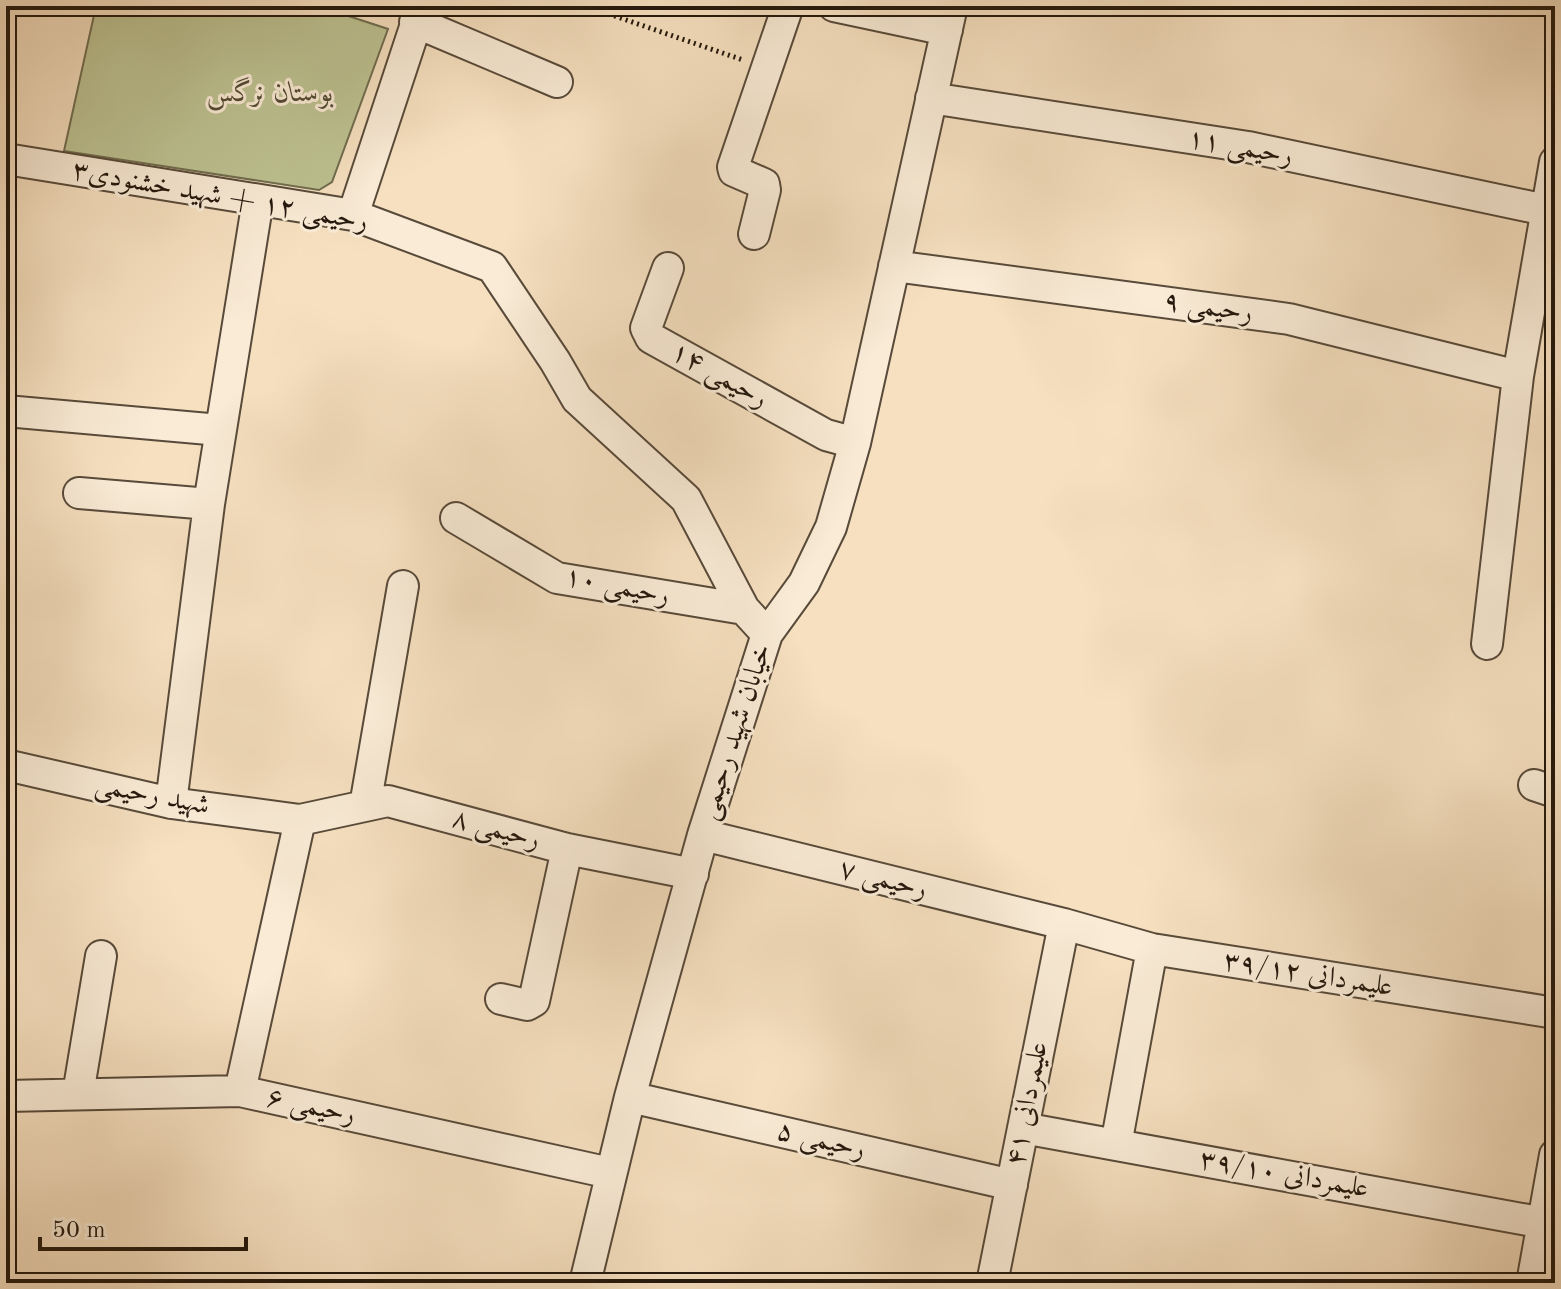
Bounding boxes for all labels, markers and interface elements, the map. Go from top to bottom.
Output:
park label: بوستان نرگس [206,76,334,111]
street label: رحیمی ۱۱ [1185,125,1295,174]
street label: رحیمی ۱۲ + شهید خشنودی۳ [69,157,370,240]
street label: رحیمی ۹ [1161,288,1254,331]
street label: رحیمی ۱۴ [664,338,772,417]
street label: رحیمی ۱۰ [562,563,672,614]
street label: خیابان شهید رحیمی [694,641,780,824]
street label: شهید رحیمی [92,771,212,824]
street label: رحیمی ۸ [448,805,543,858]
street label: رحیمی ۷ [835,856,930,907]
street label: علیمردانی ۳۹/۱۲ [1221,948,1395,1003]
street label: علیمردانی ۴۱ [1002,1040,1055,1169]
street label: رحیمی ۶ [263,1084,358,1133]
street label: رحیمی ۵ [773,1117,868,1168]
street label: علیمردانی ۳۹/۱۰ [1197,1146,1371,1205]
scale bar [40,1201,246,1251]
text: 50 m [52,1219,106,1243]

